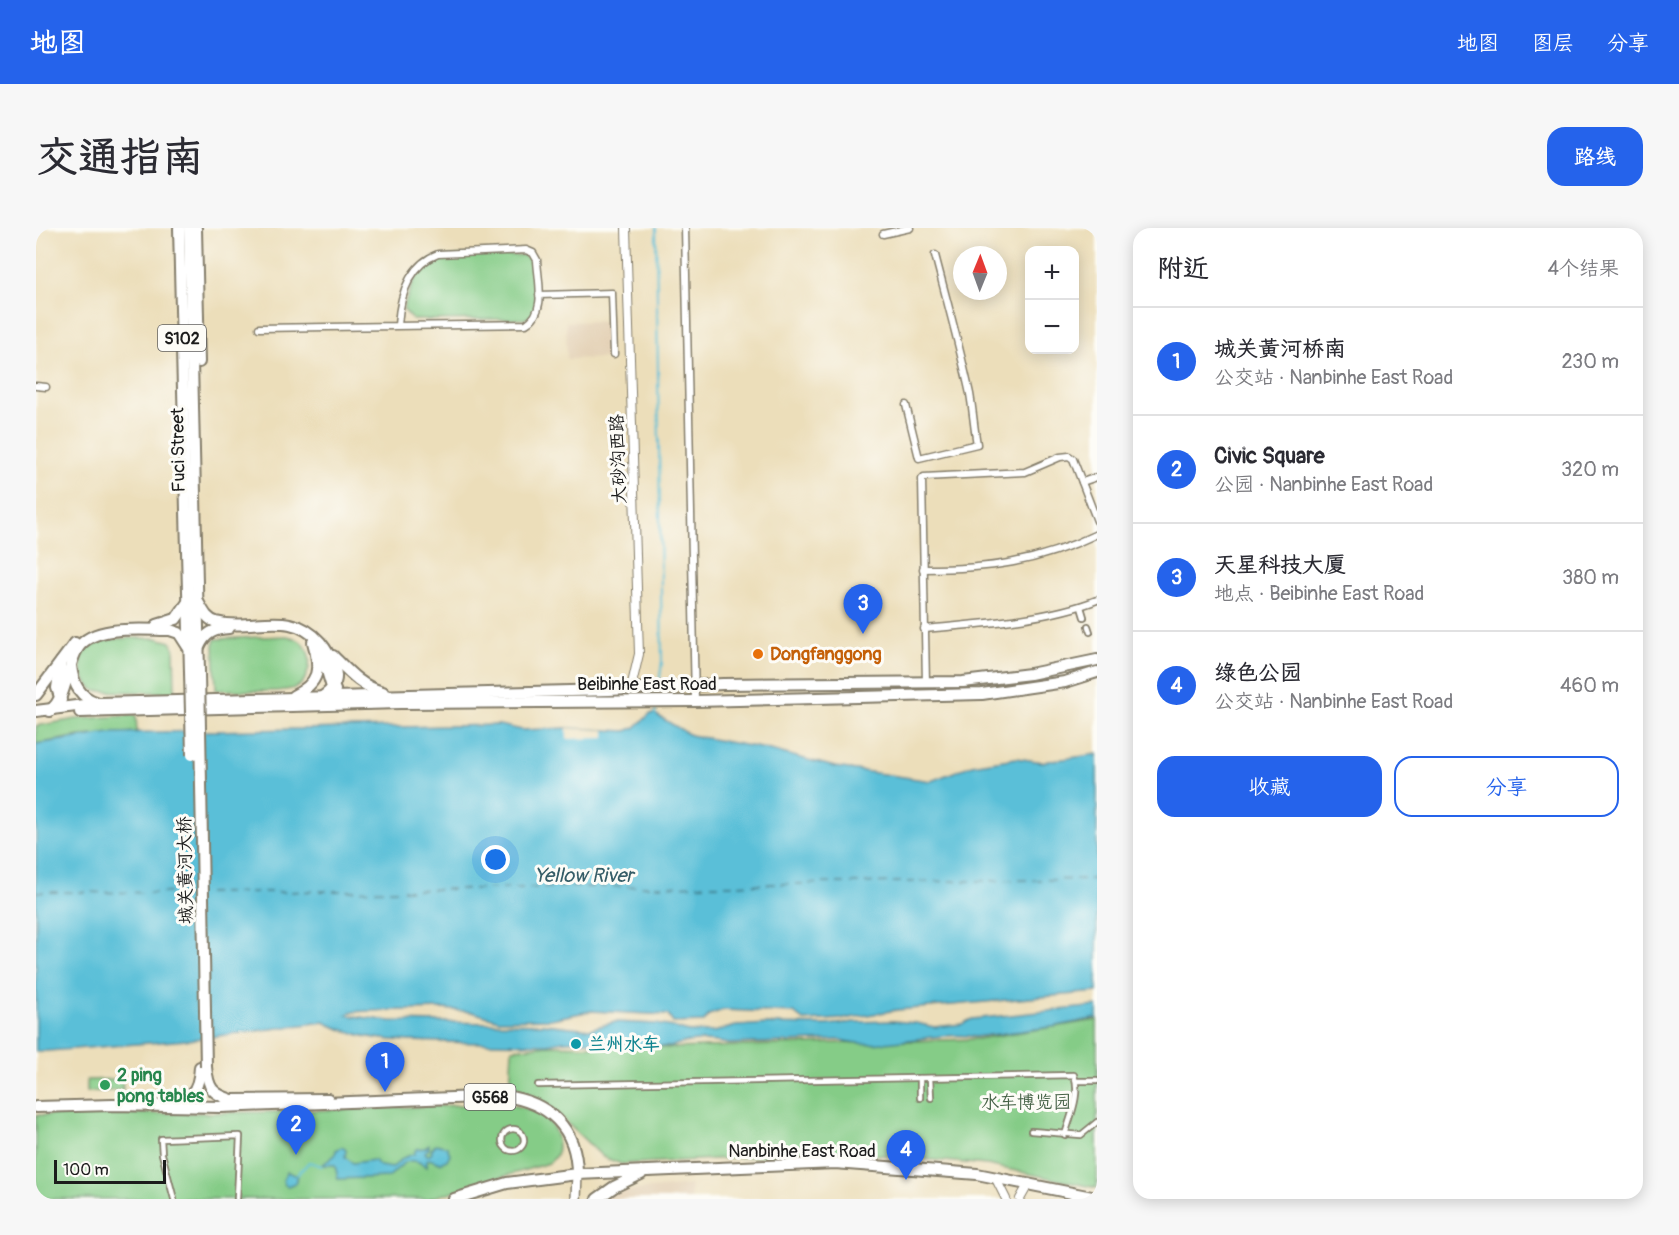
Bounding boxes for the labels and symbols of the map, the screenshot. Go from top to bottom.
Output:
north arrow [953,246,1007,300]
road number: S102 [158,325,206,351]
street label: Fuci Street [166,407,191,493]
street label: 大砂沟西路 [605,414,632,504]
pin: 3 [844,584,882,634]
place label: Dongfanggong [770,643,881,666]
marker: Dongfanggong [751,647,765,661]
street label: Beibinhe East Road [577,673,717,696]
street label: 城关黄河大桥 [173,816,198,924]
your location [481,845,510,874]
water label: Yellow River [535,863,636,888]
place label: 兰州水车 [588,1033,660,1056]
marker: 兰州水车 [569,1037,583,1051]
pin: 1 [366,1042,404,1092]
place label: 2 ping pong tables [117,1064,205,1108]
marker: 2 ping pong tables [98,1078,112,1092]
road number: G568 [464,1084,516,1110]
park label: 水车博览园 [981,1091,1071,1114]
pin: 2 [276,1106,316,1155]
pin: 4 [886,1130,926,1180]
street label: Nanbinhe East Road [728,1140,876,1163]
scale bar [54,1157,166,1184]

